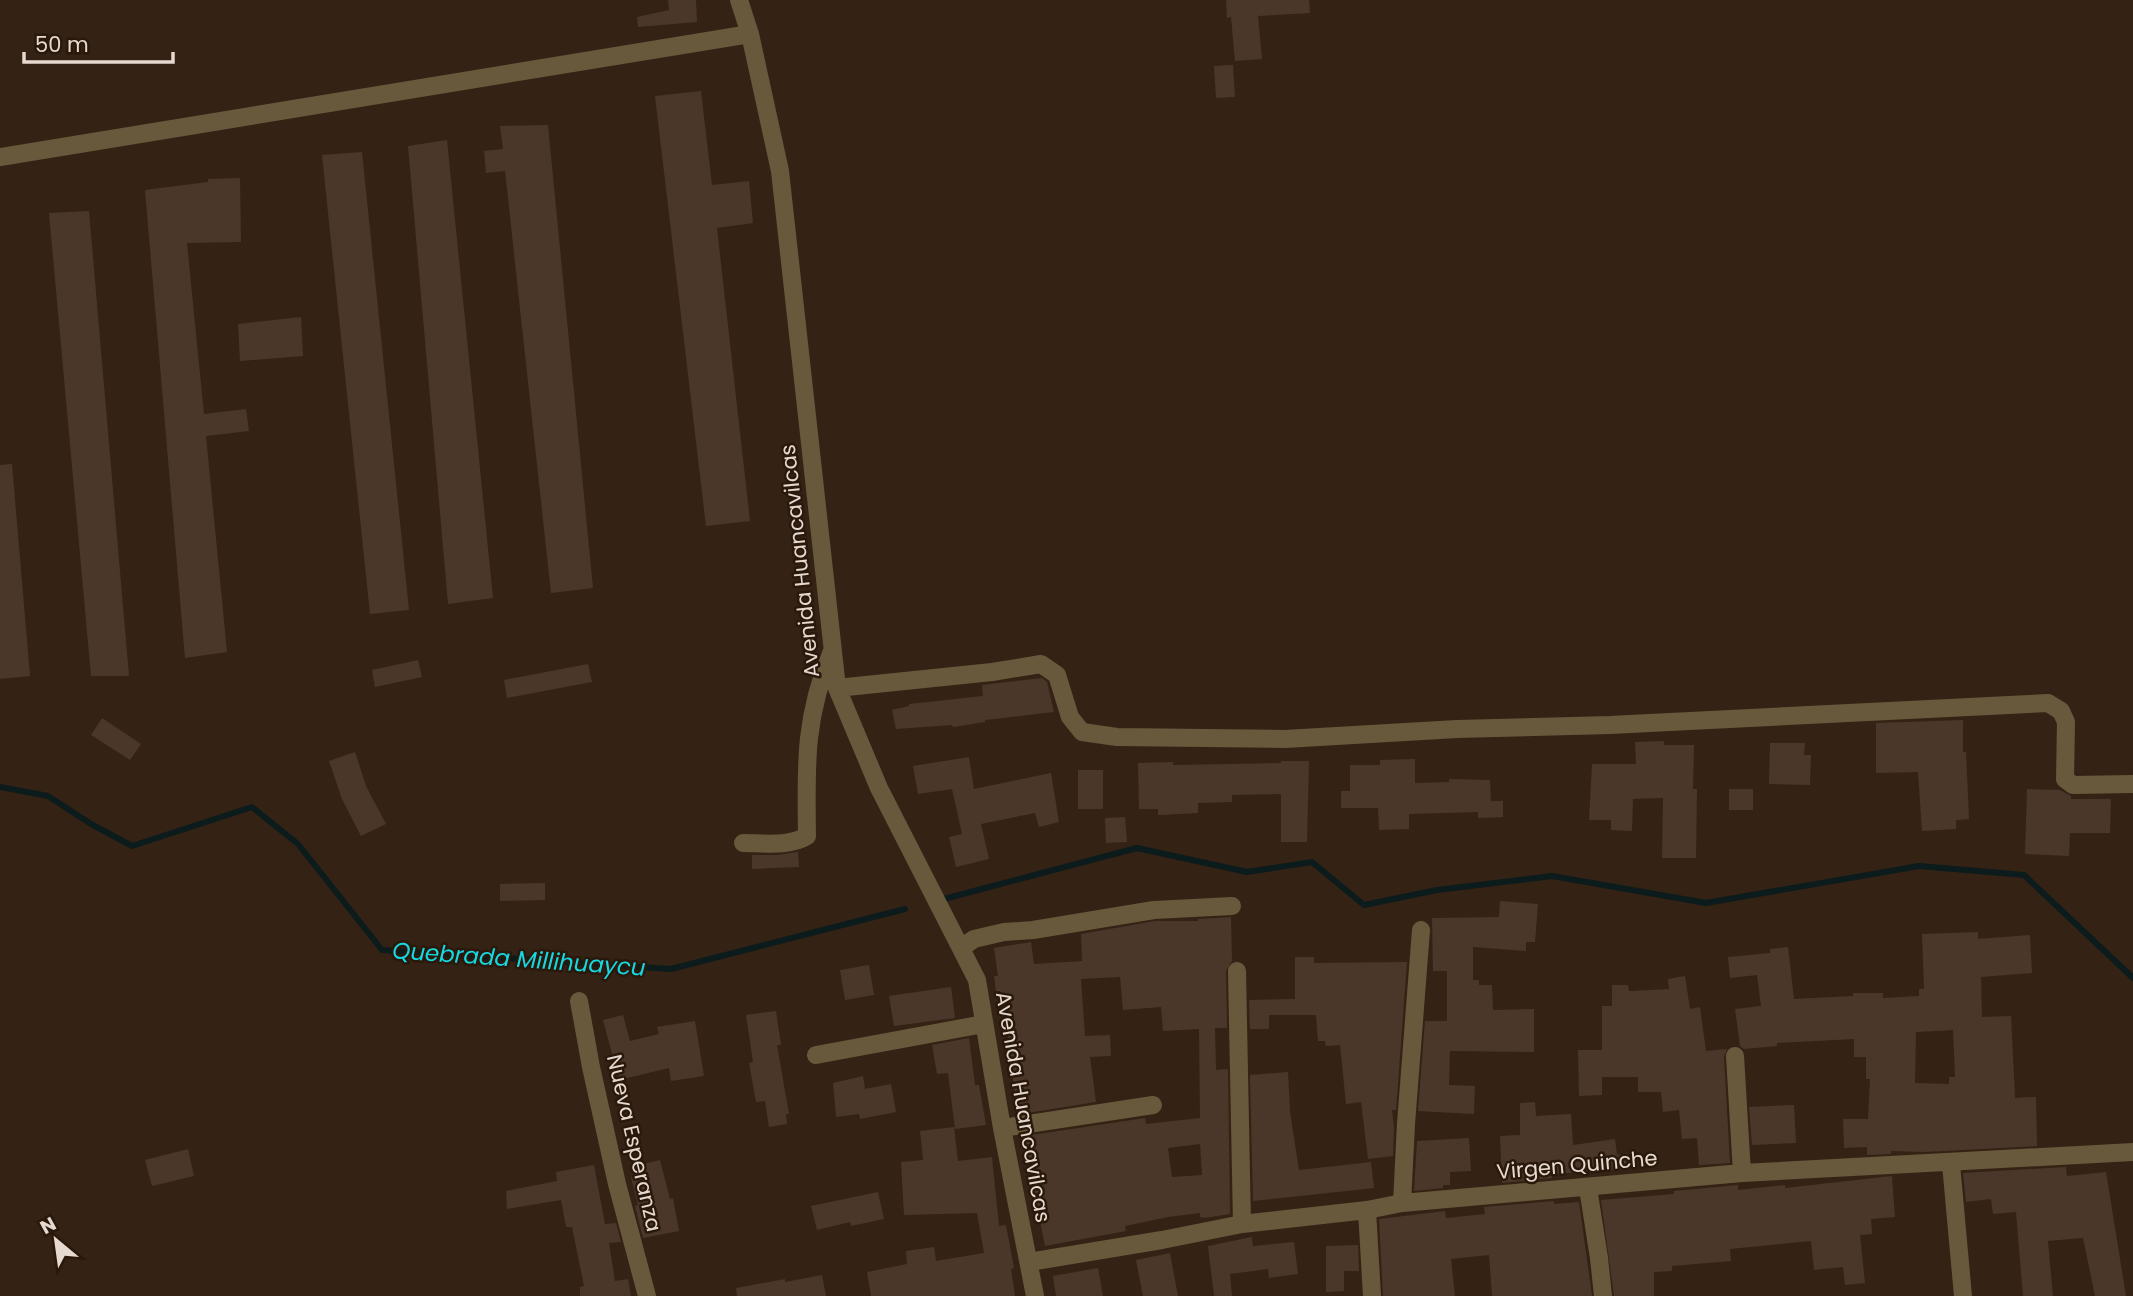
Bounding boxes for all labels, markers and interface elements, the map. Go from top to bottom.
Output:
scale bar [24,21,173,65]
text: 50 m [35,30,89,59]
street label: Avenida Huancavilcas [773,443,826,679]
water label: Quebrada Millihuaycu [391,934,647,984]
street label: Avenida Huancavilcas [989,989,1058,1225]
street label: Nueva Esperanza [600,1051,669,1234]
street label: Virgen Quinche [1495,1143,1659,1186]
north arrow [21,1205,91,1275]
text: N [35,1210,61,1241]

